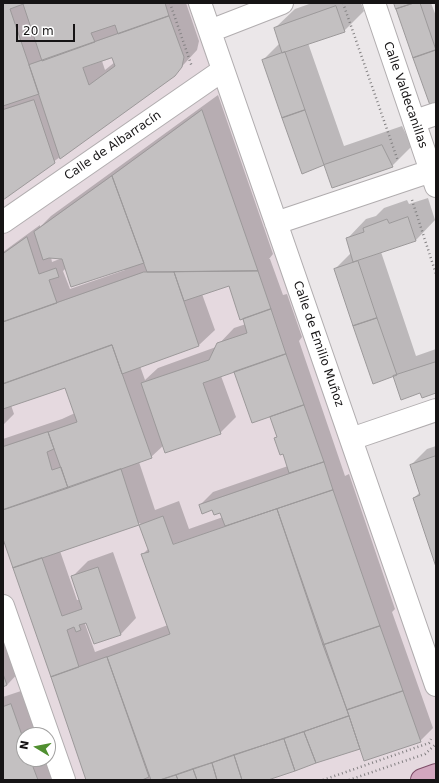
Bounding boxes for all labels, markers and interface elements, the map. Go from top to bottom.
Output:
scale bar [18,16,77,42]
text: 20 m [23,24,54,38]
street label: Calle Valdecanillas [380,40,430,150]
street label: Calle de Albarracín [62,108,164,184]
street label: Calle de Emilio Muñoz [290,279,346,409]
north arrow [16,727,56,767]
text: N [17,739,32,751]

